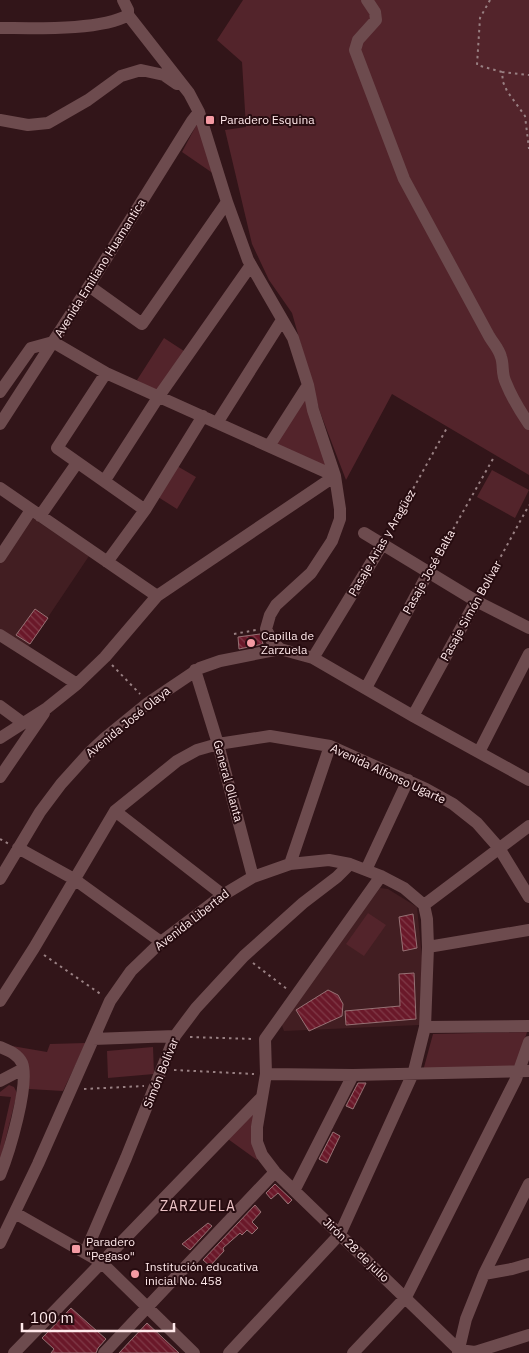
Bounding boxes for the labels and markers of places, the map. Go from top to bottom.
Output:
place label: Paradero Esquina [220,112,315,127]
marker: Paradero Esquina [204,114,216,126]
place label: Capilla de Zarzuela [261,628,314,657]
marker: Capilla de Zarzuela [245,637,257,649]
place label: Paradero "Pegaso" [86,1234,135,1263]
marker: Paradero "Pegaso" [70,1243,82,1255]
place label: Institución educativa inicial No. 458 [145,1259,259,1288]
marker: Institución educativa inicial No. 458 [129,1268,141,1280]

